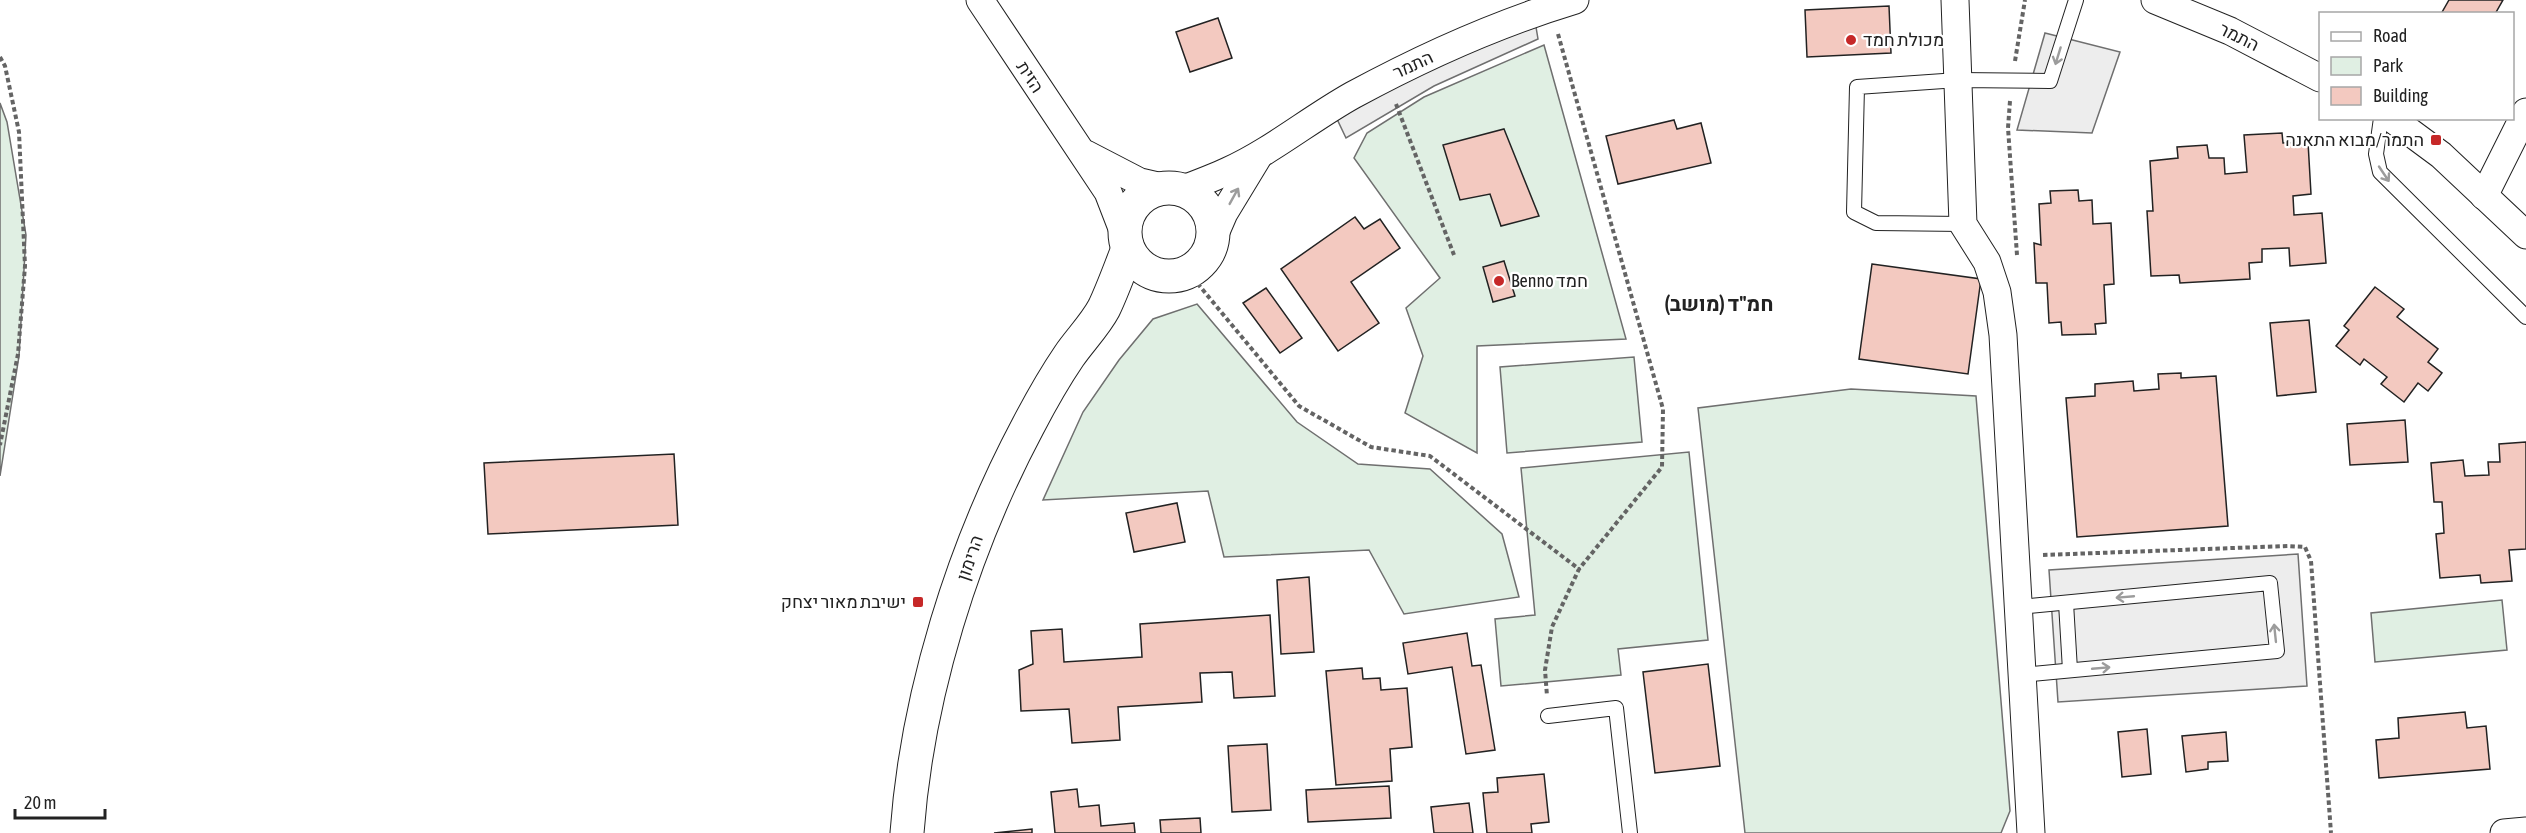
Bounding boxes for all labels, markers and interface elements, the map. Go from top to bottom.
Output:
legend [2319,12,2514,120]
street label: התמר [2216,18,2263,55]
text: Road [2373,25,2407,46]
place label: מכולת חמד [1863,29,1944,50]
marker: מכולת חמד [1844,33,1858,47]
street label: התמר [1389,46,1436,83]
one-way arrow [2052,46,2063,65]
text: Park [2373,55,2403,76]
street label: הזית [1012,57,1048,97]
text: Building [2373,85,2428,106]
place label: התמר/מבוא התאנה [2285,129,2424,150]
marker: התמר/מבוא התאנה [2429,133,2443,147]
one-way arrow [2378,166,2391,183]
one-way arrow [1228,188,1240,205]
place label: Benno חמד [1511,270,1588,291]
marker: Benno חמד [1492,274,1506,288]
district label: חמ"ד (מושב) [1665,291,1773,315]
street label: הרימון [952,532,987,583]
place label: ישיבת מאור יצחק [781,591,906,612]
one-way arrow [2116,592,2136,603]
marker: ישיבת מאור יצחק [911,595,925,609]
one-way arrow [2269,623,2280,643]
one-way arrow [2091,662,2111,673]
scale bar [15,782,105,820]
text: 20 m [24,792,56,813]

